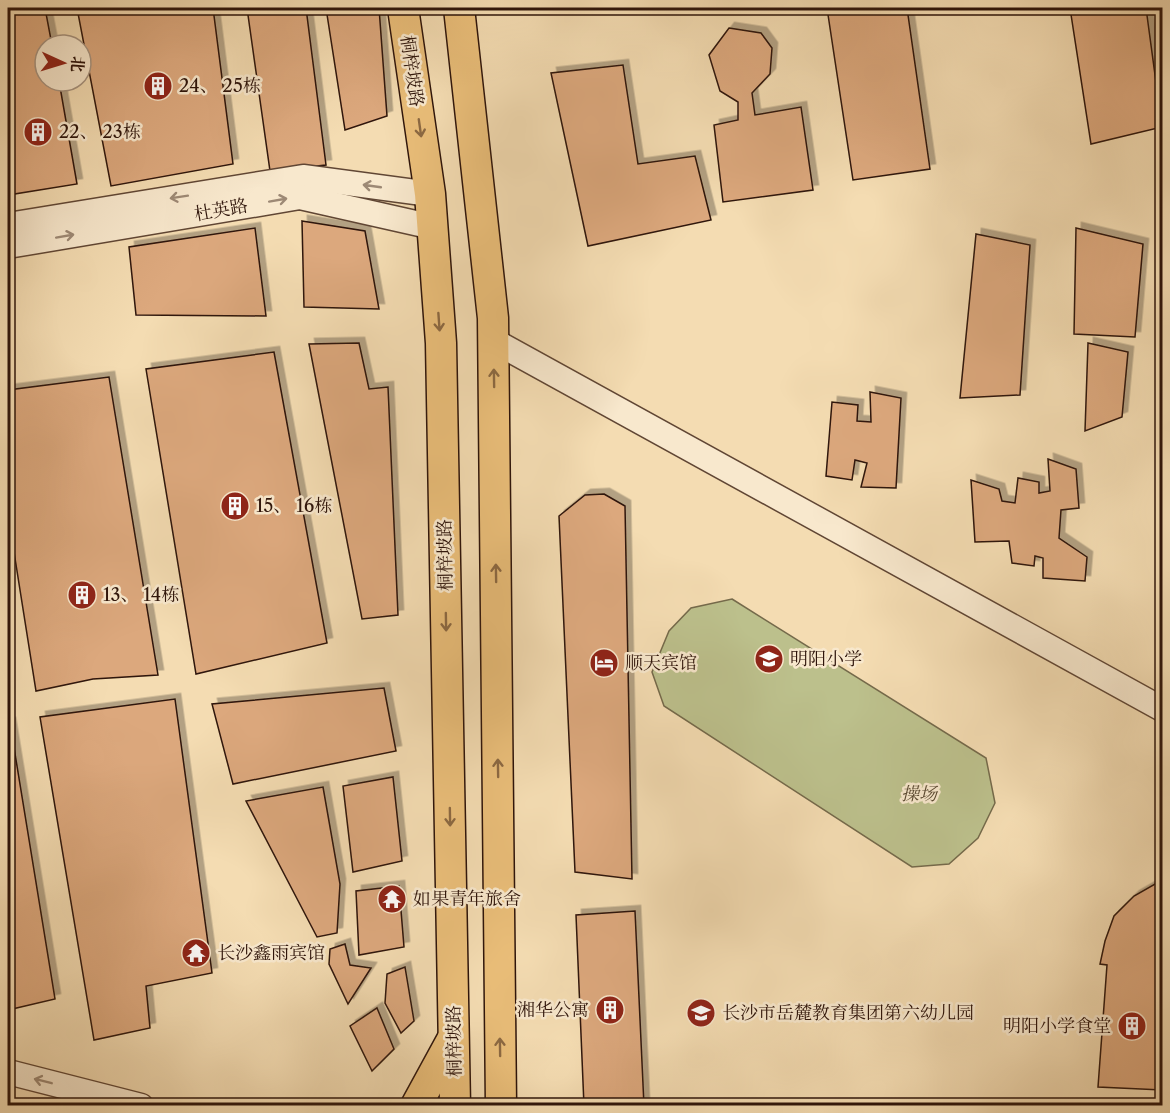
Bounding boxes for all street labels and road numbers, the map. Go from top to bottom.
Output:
street label: 桐梓坡路 [396,34,428,108]
street label: 杜英路 [193,194,249,226]
street label: 桐梓坡路 [433,519,457,591]
street label: 桐梓坡路 [442,1005,466,1077]

